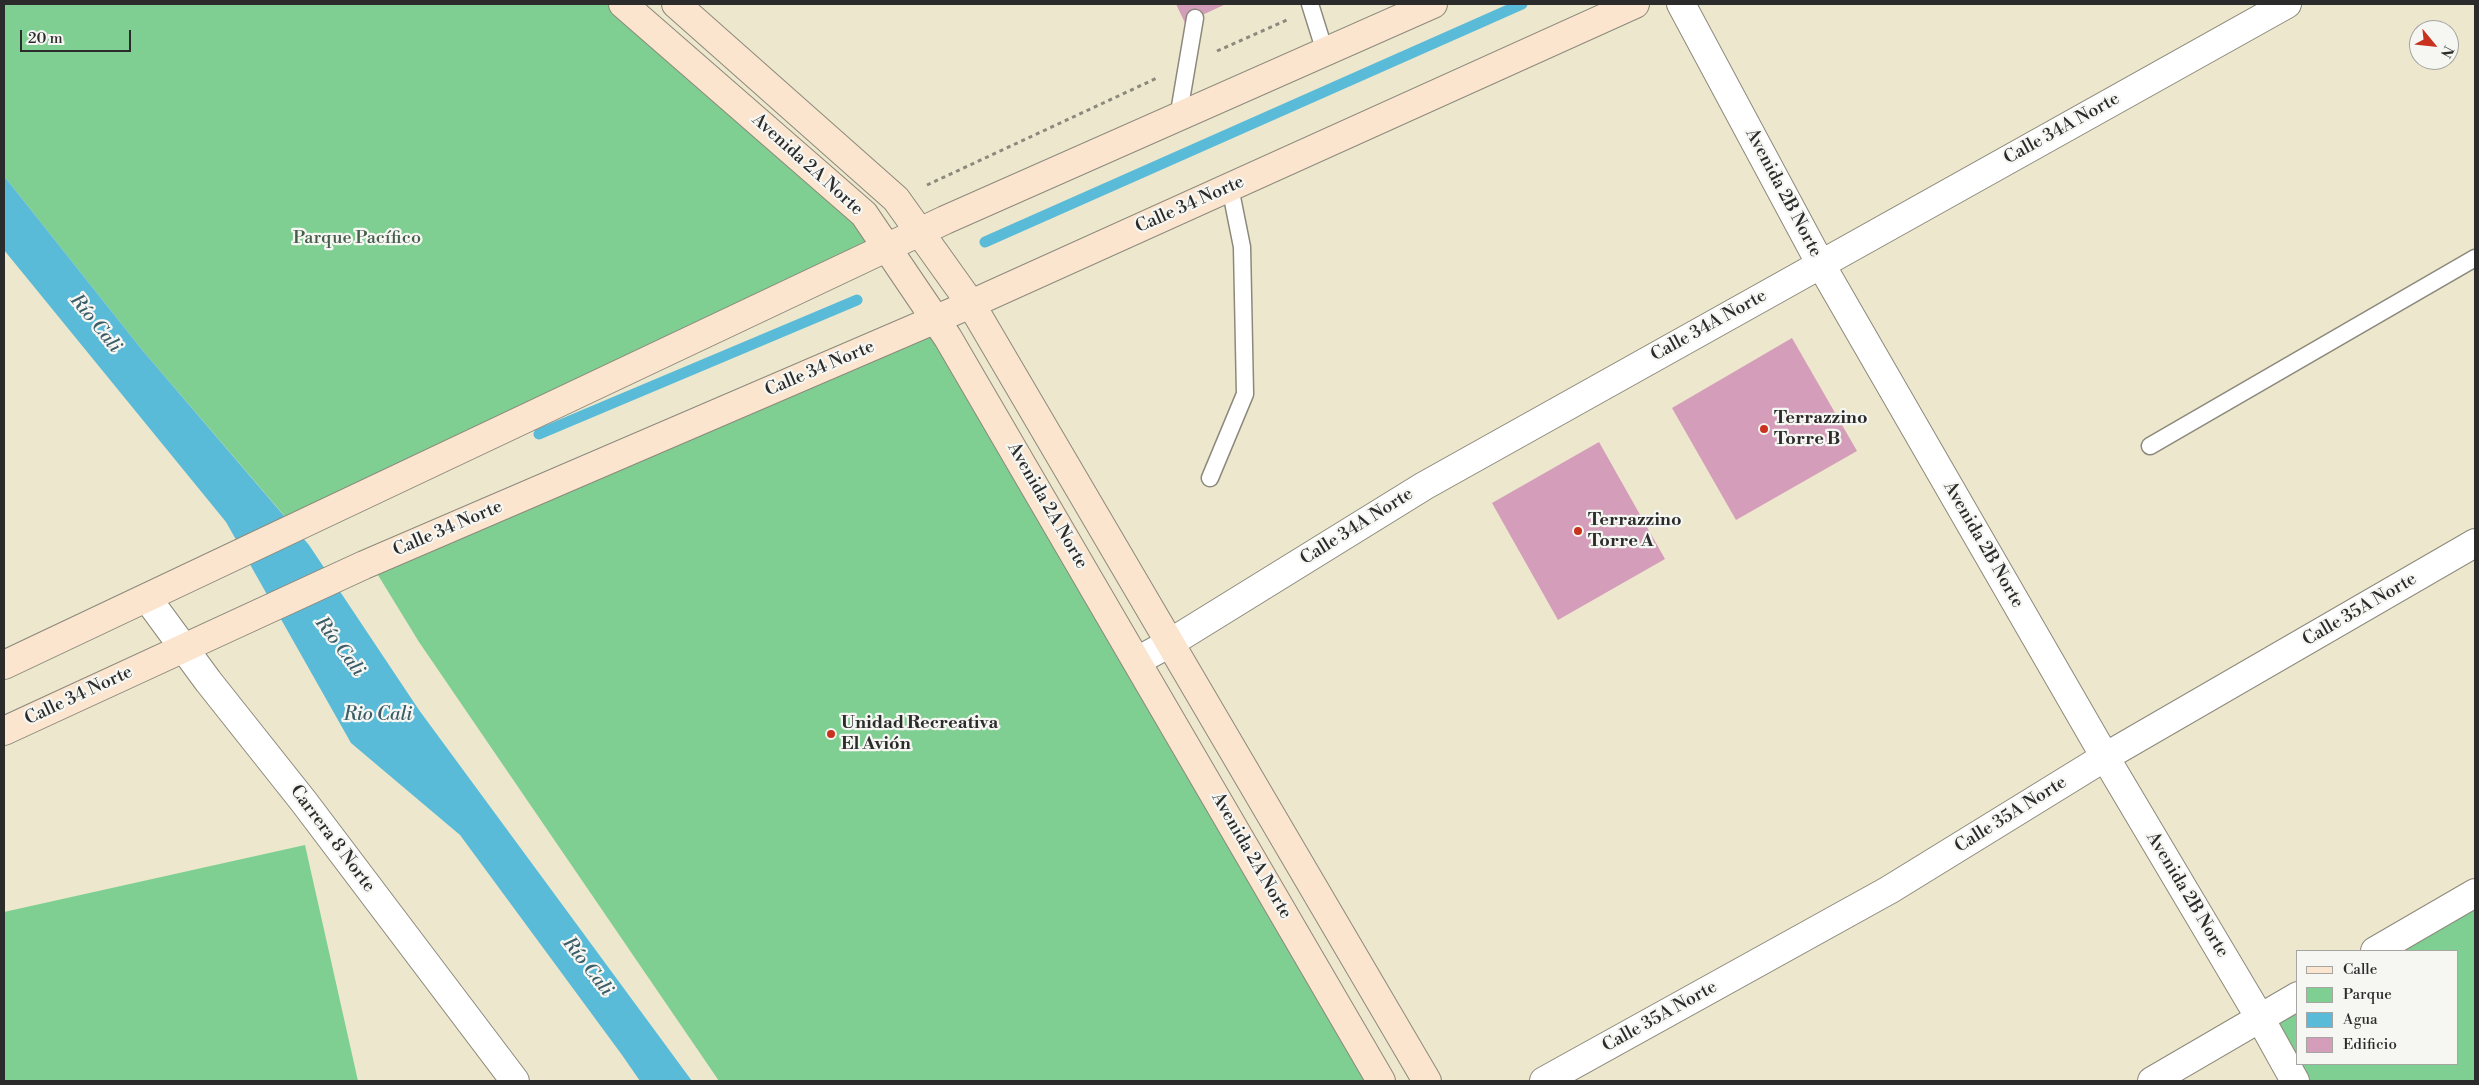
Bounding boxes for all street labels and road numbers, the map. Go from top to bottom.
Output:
street label: Calle 34A Norte [2000,88,2124,170]
street label: Avenida 2A Norte [747,109,867,221]
street label: Avenida 2B Norte [1740,125,1826,261]
street label: Calle 34 Norte [1132,171,1248,239]
street label: Calle 34A Norte [1647,285,1771,367]
street label: Calle 34 Norte [762,336,878,402]
street label: Avenida 2A Norte [1002,439,1092,573]
street label: Avenida 2B Norte [1938,478,2028,612]
street label: Calle 34A Norte [1297,484,1417,570]
street label: Calle 34 Norte [390,496,506,562]
street label: Calle 35A Norte [2299,569,2421,651]
street label: Calle 34 Norte [22,662,136,730]
street label: Calle 35A Norte [1951,772,2071,858]
street label: Carrera 8 Norte [285,781,379,897]
street label: Avenida 2A Norte [1206,789,1296,923]
street label: Avenida 2B Norte [2141,828,2233,962]
street label: Calle 35A Norte [1599,977,1721,1057]

